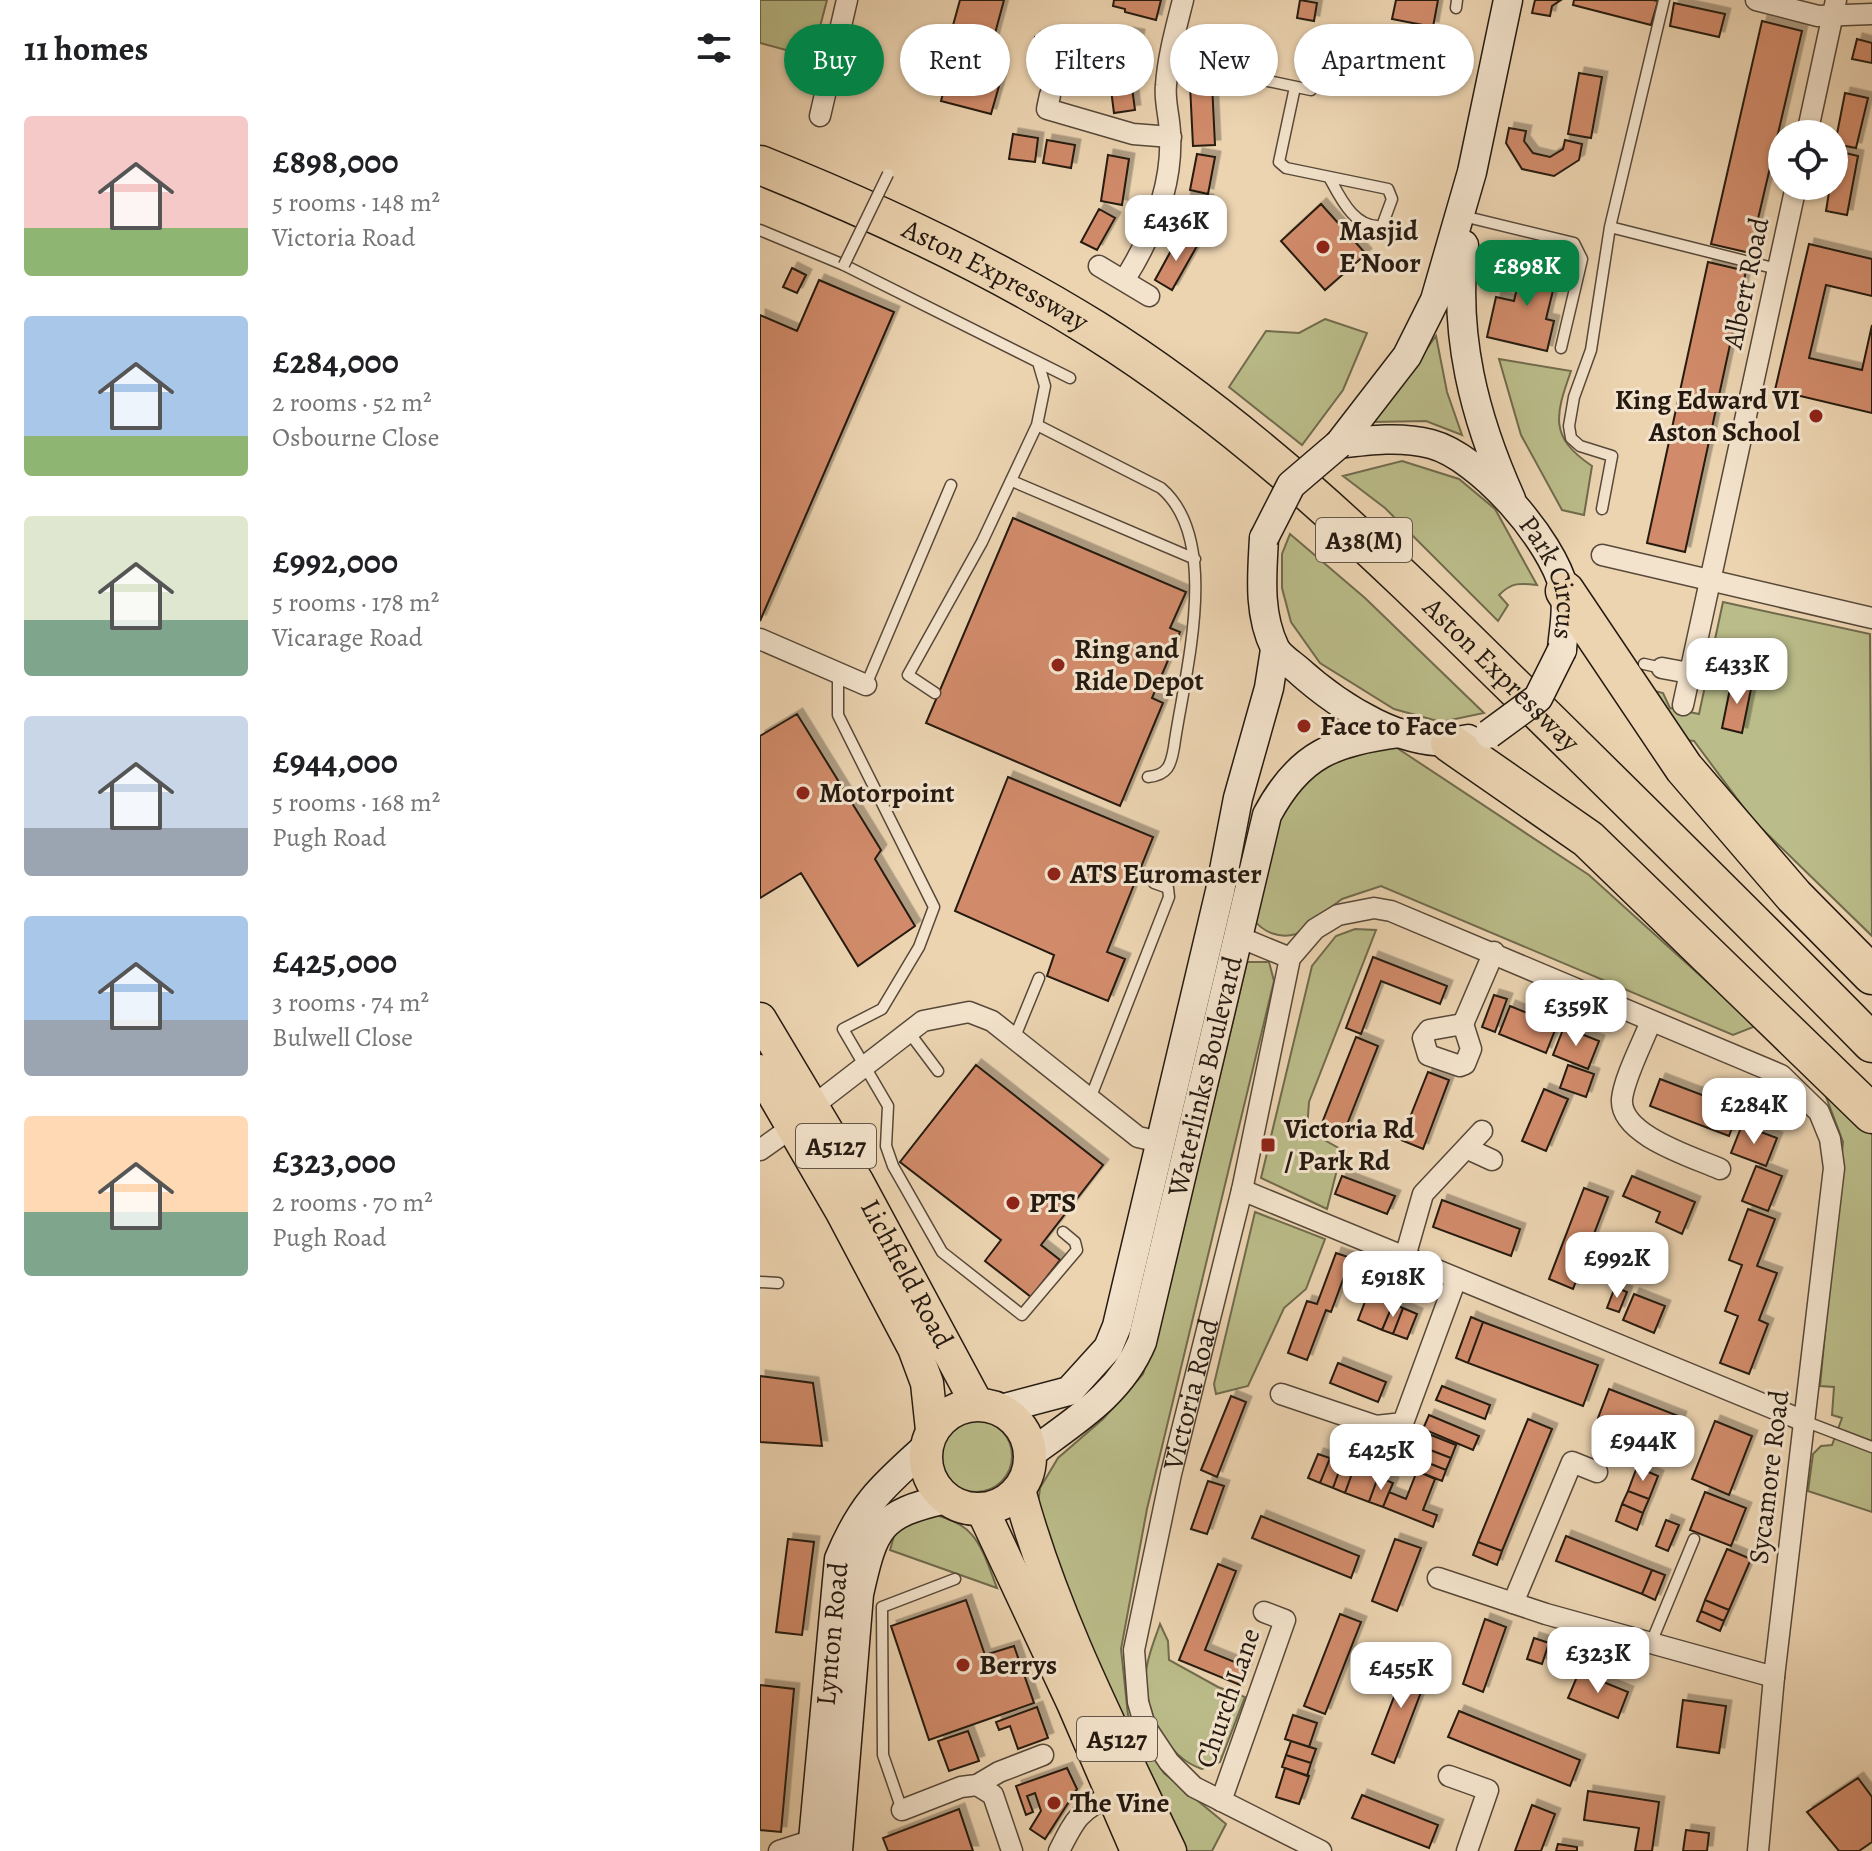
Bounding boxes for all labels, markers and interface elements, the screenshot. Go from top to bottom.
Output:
chip: Buy [784,24,884,96]
chip: Rent [900,24,1010,96]
chip: Filters [1026,24,1154,96]
chip: New [1170,24,1278,96]
chip: Apartment [1294,24,1474,96]
text: 11 homes [24,25,148,72]
icon: filters [692,26,736,70]
map controls [1768,120,1848,200]
button: locate [1768,120,1848,200]
text: £898,000 [272,138,398,185]
icon: home [88,148,184,244]
text: 5 rooms · 148 m² [272,185,440,220]
pin: £436K [1120,195,1232,263]
text: £436K [1143,203,1209,238]
street label: Aston Expressway [895,210,1096,341]
place label: Masjid E Noor [1339,212,1421,282]
street label: Albert Road [1713,213,1779,353]
text: Victoria Road [272,220,415,255]
marker: Masjid E Noor [1314,238,1332,256]
pin: £898K [1471,240,1583,308]
text: £898K [1493,248,1561,283]
text: £284,000 [272,338,399,385]
icon: home [88,348,184,444]
place label: King Edward VI Aston School [1615,381,1801,451]
text: 2 rooms · 52 m² [272,385,431,420]
marker: King Edward VI Aston School [1807,407,1825,425]
text: Osbourne Close [272,420,439,455]
street label: Park Circus [1510,507,1585,642]
road number: A38(M) [1316,518,1412,562]
text: £992,000 [272,538,398,585]
icon: home [88,548,184,644]
text: 5 rooms · 178 m² [272,585,439,620]
street label: Aston Expressway [1414,588,1589,761]
text: Vicarage Road [272,620,423,655]
place label: Ring and Ride Depot [1074,630,1204,700]
pin: £433K [1681,638,1793,706]
text: £433K [1704,646,1770,681]
marker: Ring and Ride Depot [1049,656,1067,674]
place label: Face to Face [1320,707,1457,745]
marker: Face to Face [1295,717,1313,735]
text: £944,000 [272,738,398,785]
icon: home [88,748,184,844]
place label: Motorpoint [819,774,955,812]
marker: Motorpoint [794,784,812,802]
text: 5 rooms · 168 m² [272,785,440,820]
text: Pugh Road [272,820,387,855]
place label: ATS Euromaster [1069,855,1262,893]
marker: ATS Euromaster [1045,865,1063,883]
text: £425,000 [272,938,397,985]
icon: home [88,948,184,1044]
street label: Waterlinks Boulevard [1158,951,1252,1201]
pin: £359K [1520,980,1632,1048]
text: 3 rooms · 74 m² [272,985,429,1020]
text: £359K [1544,988,1608,1023]
text: Bulwell Close [272,1020,413,1055]
pin: £284K [1698,1078,1810,1146]
text: £284K [1720,1086,1788,1121]
place label: Victoria Rd / Park Rd [1283,1110,1415,1180]
road number: A5127 [796,1124,876,1168]
marker: Victoria Rd / Park Rd [1259,1136,1277,1154]
text: £323,000 [272,1138,396,1185]
icon: home [88,1148,184,1244]
place label: PTS [1029,1184,1076,1222]
text: 2 rooms · 70 m² [272,1185,433,1220]
street label: Lichfield Road [851,1193,963,1356]
marker: PTS [1004,1194,1022,1212]
text: Pugh Road [272,1220,387,1255]
pin: £992K [1561,1232,1673,1300]
text: £992K [1583,1240,1651,1275]
pin: £918K [1337,1251,1449,1319]
text: £918K [1361,1259,1425,1294]
street label: Victoria Road [1154,1314,1228,1475]
street label: Sycamore Road [1739,1387,1799,1566]
pin: £944K [1587,1415,1699,1483]
text: £944K [1609,1423,1677,1458]
pin: £425K [1325,1424,1437,1492]
text: £425K [1348,1432,1414,1467]
street label: Lynton Road [807,1559,858,1707]
street label: Church Lane [1186,1623,1270,1773]
pin: £323K [1542,1627,1654,1695]
text: £323K [1565,1635,1631,1670]
pin: £455K [1345,1642,1457,1710]
place label: Berrys [979,1646,1057,1684]
text: £455K [1368,1650,1434,1685]
marker: Berrys [954,1656,972,1674]
road number: A5127 [1077,1717,1157,1761]
place label: The Vine [1070,1784,1170,1822]
marker: The Vine [1045,1794,1063,1812]

